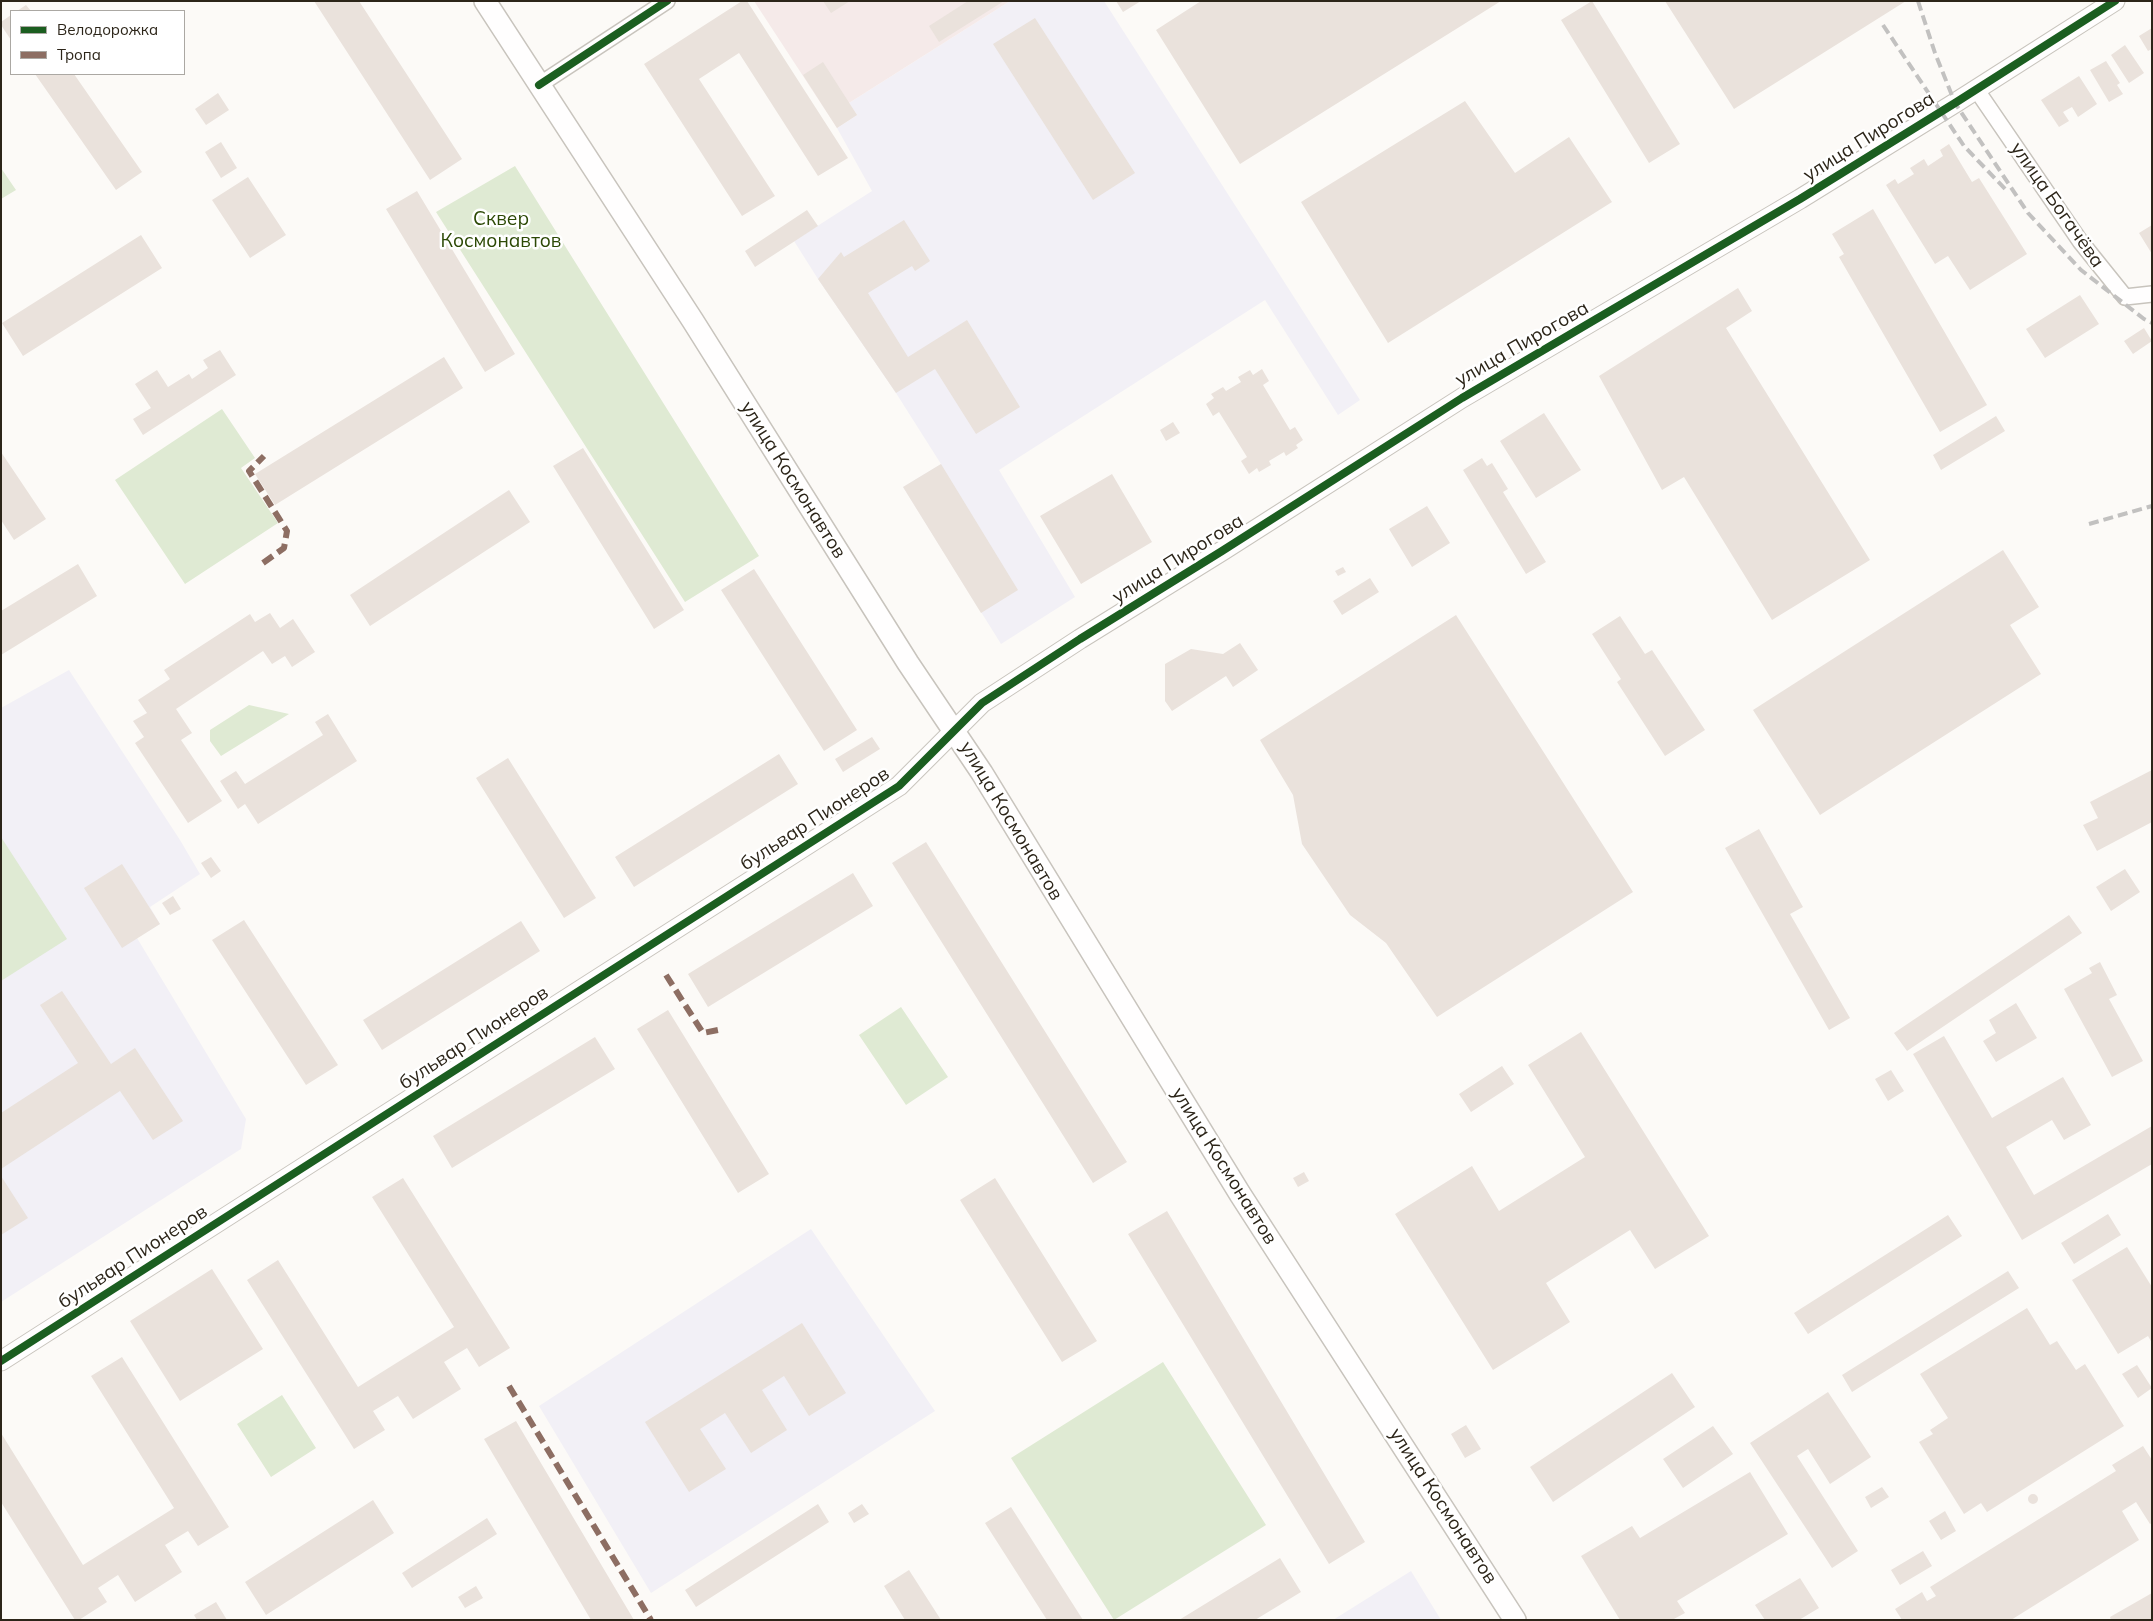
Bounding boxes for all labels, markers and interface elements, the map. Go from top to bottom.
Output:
legend [10,10,185,75]
text: Велодорожка [57,20,158,39]
text: Тропа [57,45,101,64]
street label: улица Пирогова [1799,87,1939,187]
street label: улица Богачёва [2005,138,2109,272]
park label: Сквер Космонавтов [441,208,561,252]
street label: улица Пирогова [1451,297,1593,391]
street label: улица Космонавтов [735,397,851,563]
street label: улица Пирогова [1108,509,1248,609]
street label: улица Космонавтов [955,737,1067,905]
street label: бульвар Пионеров [736,762,894,876]
street label: бульвар Пионеров [395,981,553,1095]
street label: улица Космонавтов [1166,1083,1282,1249]
street label: бульвар Пионеров [54,1200,212,1314]
street label: улица Космонавтов [1384,1424,1502,1588]

